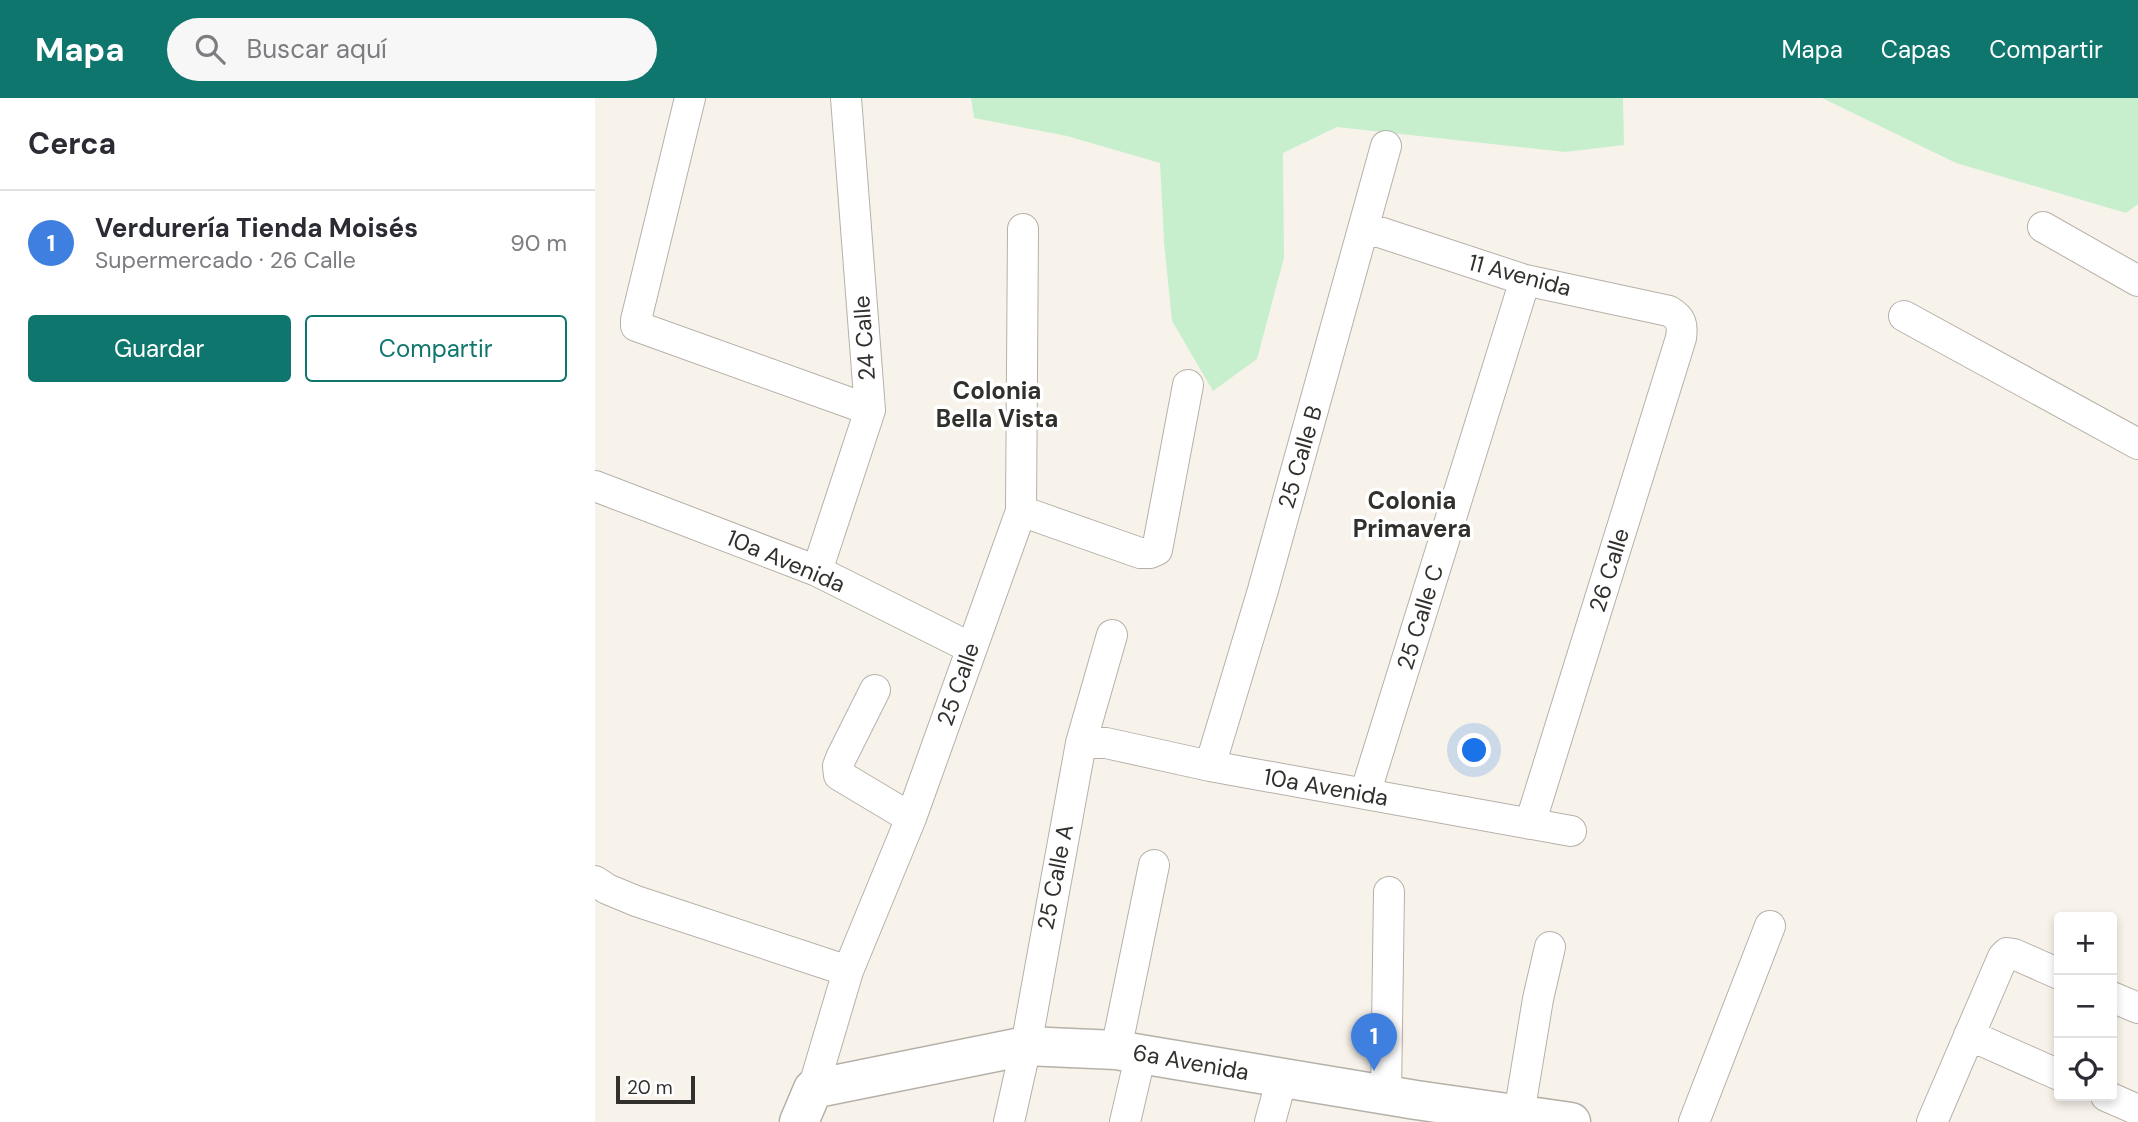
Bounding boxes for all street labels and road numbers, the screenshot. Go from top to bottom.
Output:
street label: 11 Avenida [1465,247,1575,303]
street label: 24 Calle [846,294,882,382]
street label: 25 Calle B [1271,402,1329,512]
street label: 10a Avenida [722,523,850,599]
street label: 26 Calle [1582,524,1636,616]
street label: 25 Calle C [1390,561,1450,673]
street label: 25 Calle [930,639,986,729]
street label: 10a Avenida [1261,761,1391,813]
street label: 25 Calle A [1030,822,1080,932]
street label: 6a Avenida [1131,1037,1251,1087]

